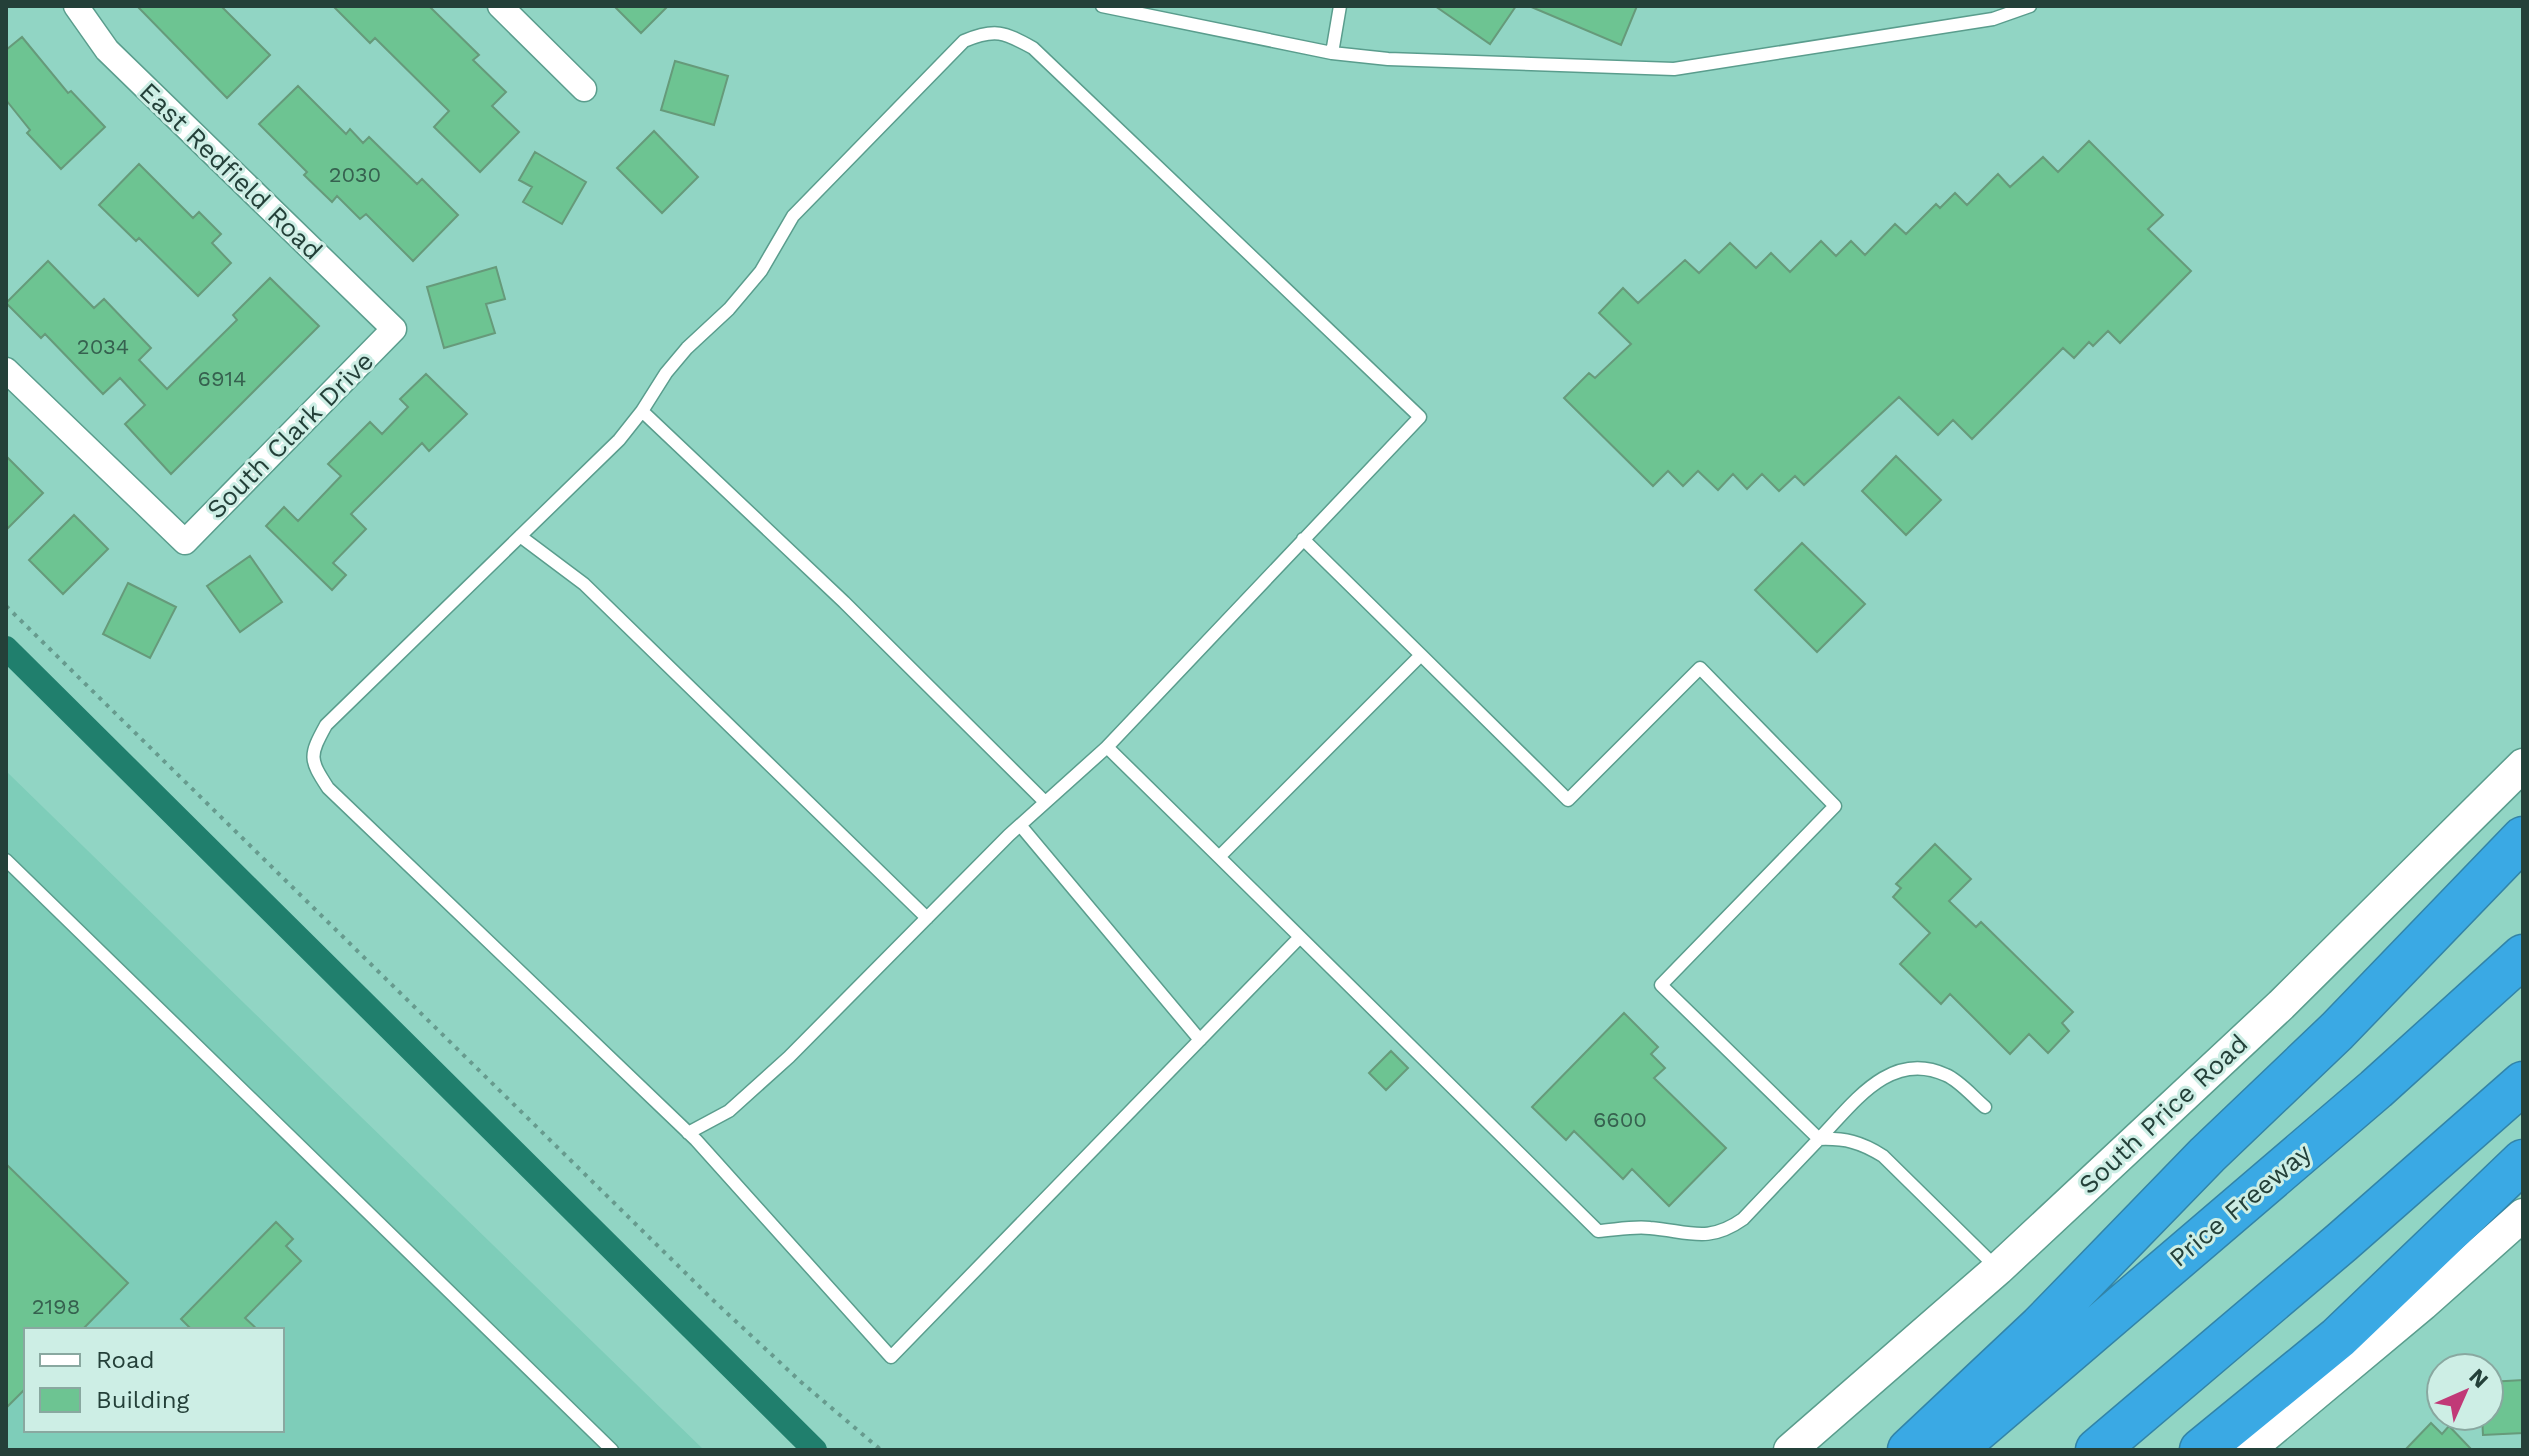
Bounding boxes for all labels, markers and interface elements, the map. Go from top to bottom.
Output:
street label: East Redfield Road [134,76,328,266]
house number: 2030 [329,162,381,187]
house number: 2034 [77,334,129,359]
street label: South Clark Drive [201,346,379,524]
house number: 6914 [198,366,246,391]
street label: South Price Road [2073,1028,2253,1200]
house number: 6600 [1593,1107,1647,1132]
street label: Price Freeway [2163,1137,2317,1273]
house number: 2198 [32,1294,80,1319]
legend [24,1328,284,1432]
text: Road [96,1346,155,1374]
north arrow [2425,1352,2505,1432]
text: N [2464,1364,2493,1393]
text: Building [96,1386,189,1414]

